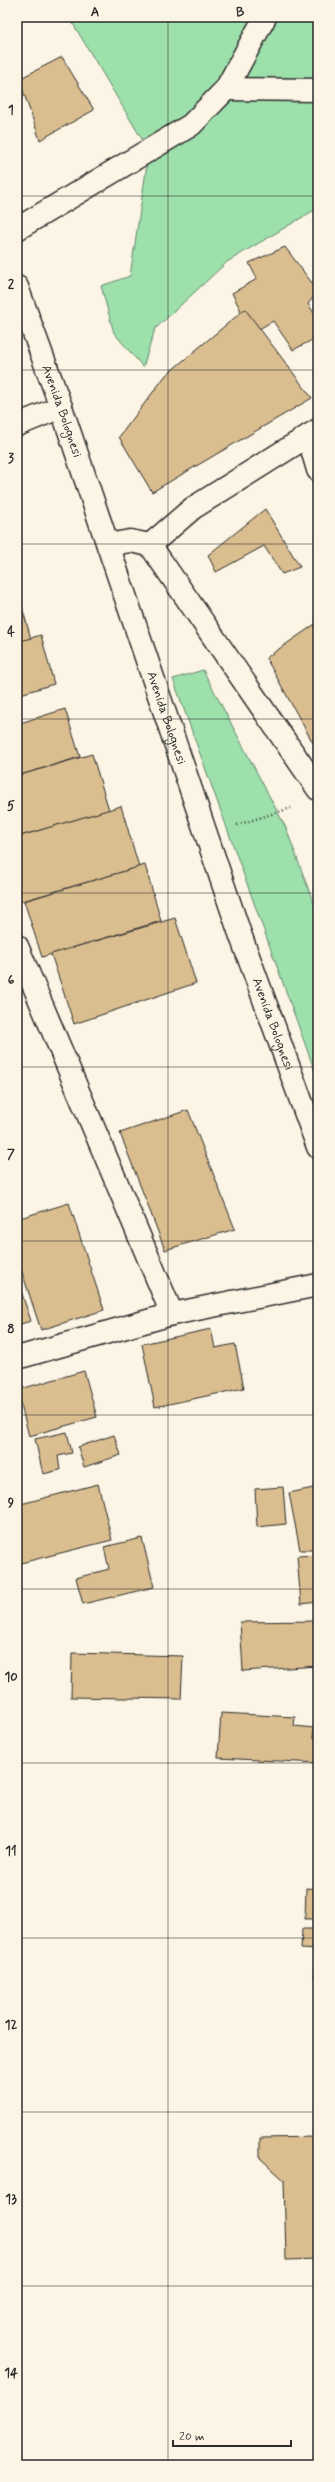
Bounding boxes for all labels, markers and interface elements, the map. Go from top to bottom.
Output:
text: A [91,4,99,21]
text: B [236,4,245,21]
text: 1 [8,102,14,119]
text: 2 [8,276,15,293]
street label: Avenida Bolognesi [38,362,86,460]
text: 3 [8,450,14,467]
text: 4 [7,624,15,641]
street label: Avenida Bolognesi [143,669,190,766]
text: 5 [7,798,15,815]
text: 6 [8,972,15,989]
street label: Avenida Bolognesi [248,975,298,1072]
text: 7 [7,1146,15,1163]
text: 8 [7,1321,15,1338]
text: 9 [8,1495,15,1512]
text: 10 [4,1669,18,1686]
text: 11 [5,1843,17,1860]
text: 12 [5,2017,17,2034]
text: 13 [5,2191,17,2208]
text: 14 [4,2365,18,2382]
scale bar [173,2422,291,2448]
text: 20 m [179,2429,205,2445]

